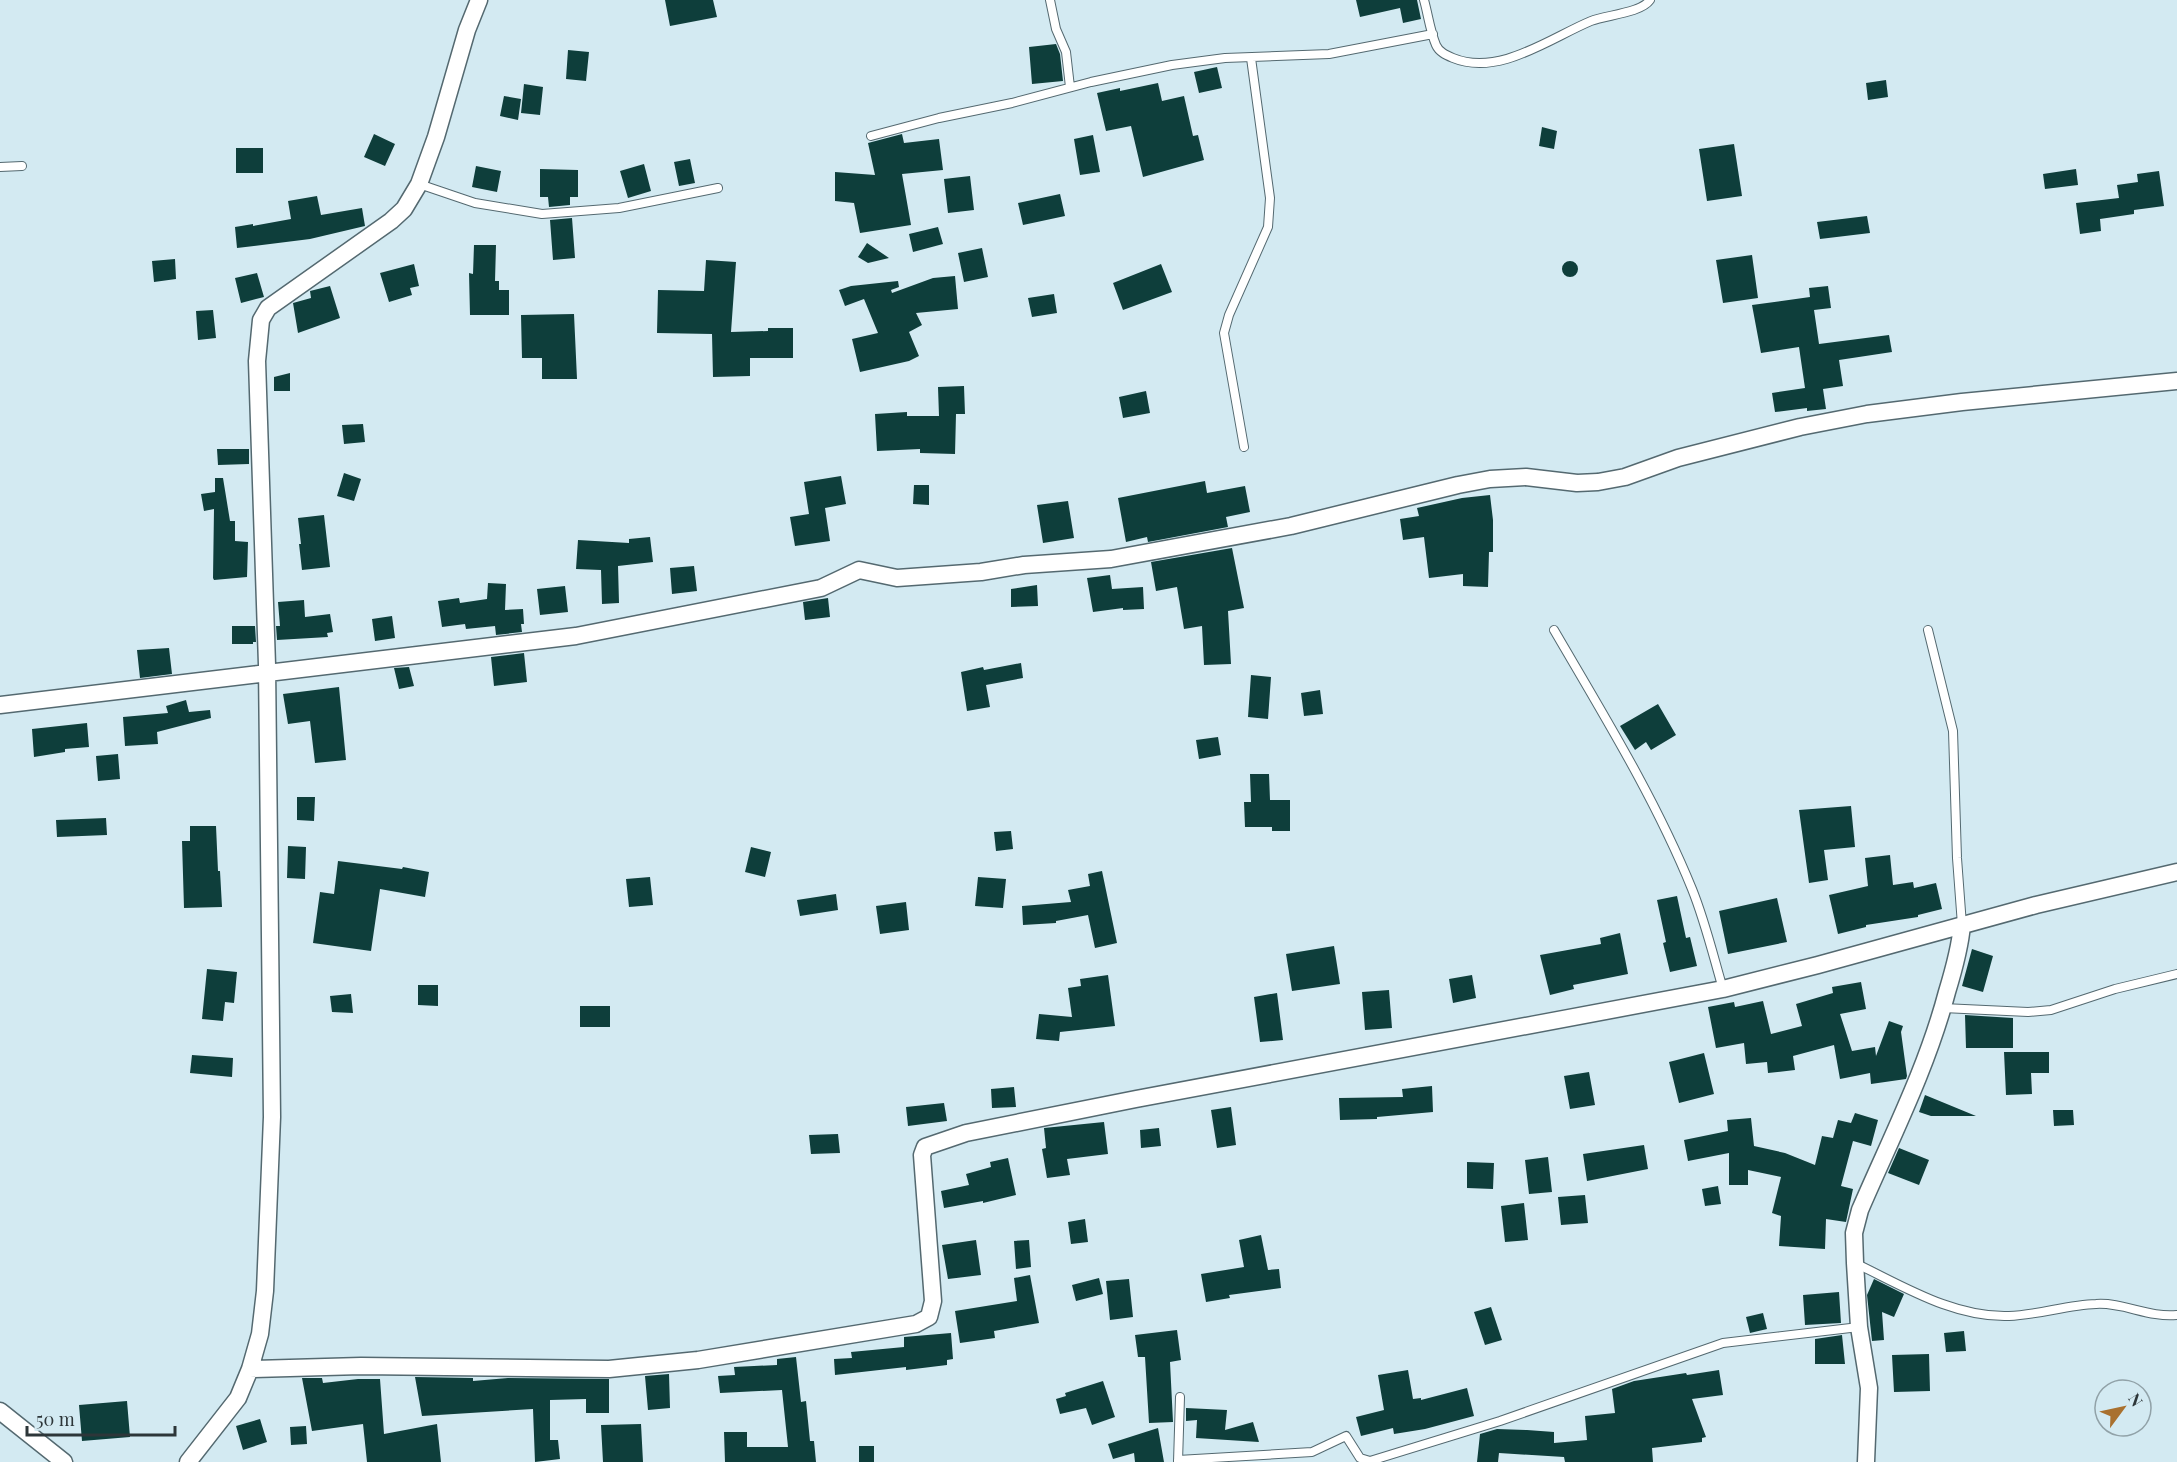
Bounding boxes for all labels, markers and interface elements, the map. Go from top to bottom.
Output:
north arrow [2093,1378,2153,1438]
text: N [2124,1389,2148,1410]
scale bar [27,1399,176,1437]
text: 50 m [36,1407,75,1431]

